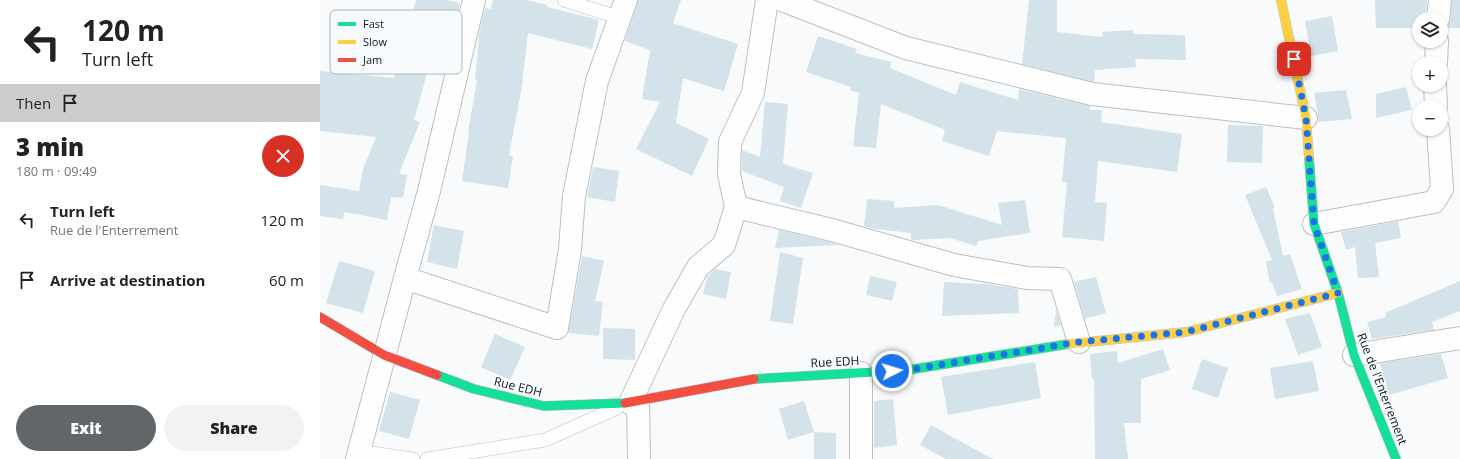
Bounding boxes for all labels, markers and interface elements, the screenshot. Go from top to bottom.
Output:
legend [330,10,462,74]
text: 120 m [82,11,165,49]
map controls [1412,12,1448,136]
button: layers [1412,12,1448,48]
icon: left [16,16,68,68]
text: Fast [363,16,384,31]
text: Slow [363,34,387,49]
pin [1277,42,1311,76]
text: Turn left [82,47,153,71]
icon: arrive [1283,48,1305,70]
text: Jam [362,52,382,67]
button: + [1412,56,1448,92]
icon: arrive [59,92,81,114]
text: Then [16,93,51,113]
button: − [1412,100,1448,136]
text: 3 min [16,130,84,163]
button: close [262,135,304,177]
text: 180 m · 09:49 [16,162,97,180]
text: Turn left [50,201,115,221]
icon: left [16,209,38,231]
text: 120 m [260,210,304,230]
text: Rue de l'Enterrement [50,221,178,239]
icon: arrive [16,269,38,291]
text: Arrive at destination [50,270,205,290]
text: 60 m [269,270,304,290]
street label: Rue de l'Enterrement [1353,330,1412,447]
position arrow [871,350,913,392]
street label: Rue EDH [810,352,860,371]
street label: Rue EDH [492,372,544,401]
button: Exit [16,405,156,451]
button: Share [164,405,304,451]

